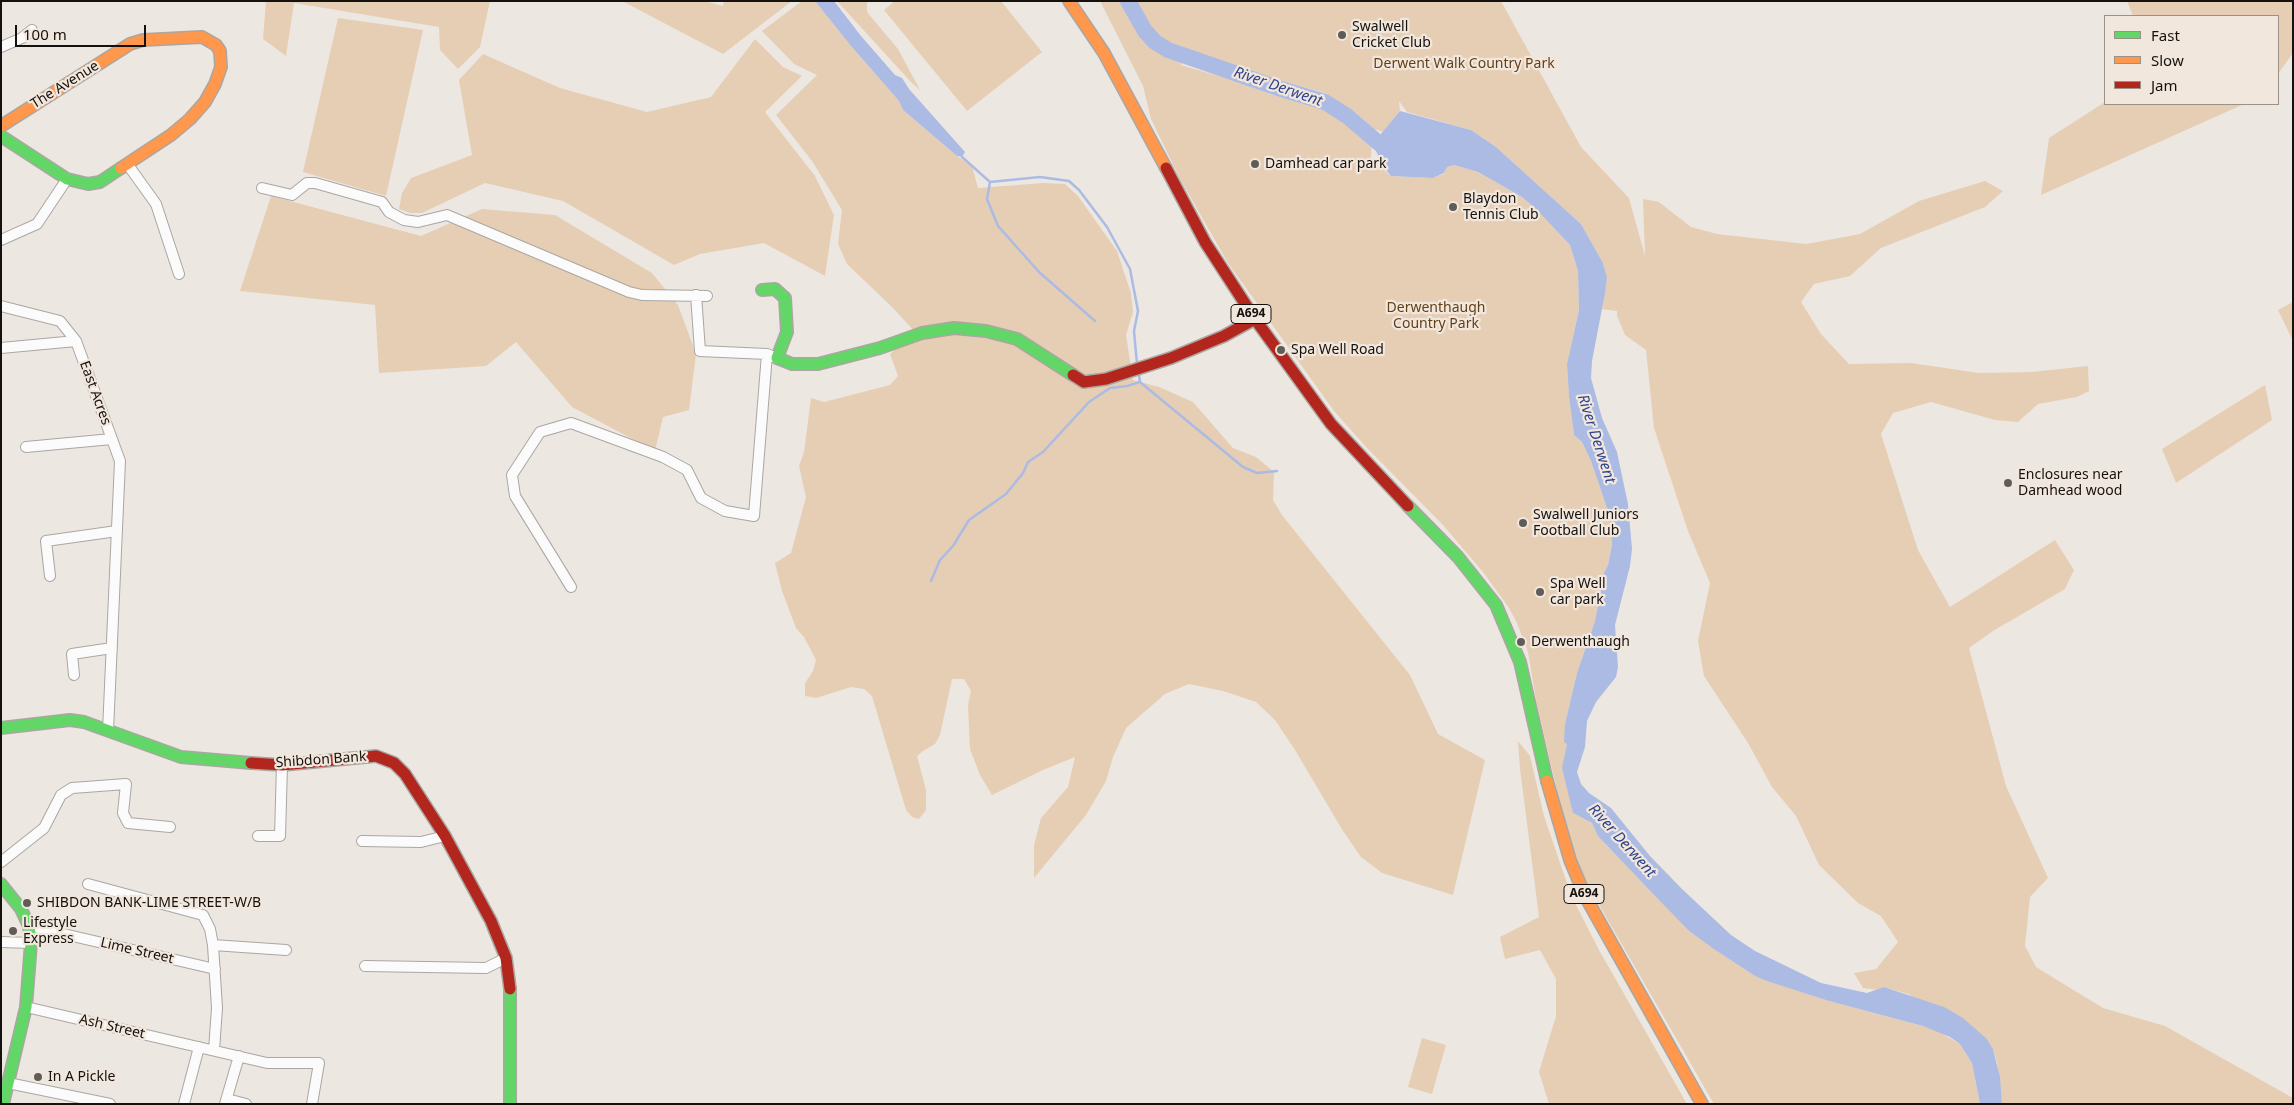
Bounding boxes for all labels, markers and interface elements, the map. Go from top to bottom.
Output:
scale bar [18,15,149,47]
legend [2104,15,2279,105]
place label: Swalwell Cricket Club [1352,19,1431,52]
text: 100 m [23,24,67,44]
text: Fast [2151,25,2180,45]
marker: Swalwell Cricket Club [1336,29,1348,41]
text: Slow [2151,50,2184,70]
park label: Derwent Walk Country Park [1373,56,1555,72]
street label: The Avenue [28,57,102,113]
water label: River Derwent [1231,63,1325,111]
text: Jam [2151,75,2178,95]
place label: Damhead car park [1265,156,1387,172]
marker: Damhead car park [1249,158,1261,170]
place label: Blaydon Tennis Club [1463,191,1539,223]
marker: Blaydon Tennis Club [1447,201,1459,213]
park label: Derwenthaugh Country Park [1387,300,1485,332]
road number: A694 [1231,304,1271,324]
place label: Spa Well Road [1291,342,1384,358]
marker: Spa Well Road [1275,344,1287,356]
street label: East Acres [76,359,114,427]
water label: River Derwent [1573,392,1619,486]
place label: Enclosures near Damhead wood [2018,467,2123,500]
marker: Enclosures near Damhead wood [2002,477,2014,489]
place label: Swalwell Juniors Football Club [1533,507,1639,540]
marker: Swalwell Juniors Football Club [1517,517,1529,529]
place label: Spa Well car park [1550,576,1606,608]
marker: Spa Well car park [1534,586,1546,598]
place label: Derwenthaugh [1531,634,1630,650]
marker: Derwenthaugh [1515,636,1527,648]
street label: Shibdon Bank [275,748,367,772]
water label: River Derwent [1584,801,1660,881]
road number: A694 [1564,884,1604,904]
place label: SHIBDON BANK-LIME STREET-W/B [37,895,261,911]
marker: SHIBDON BANK-LIME STREET-W/B [21,897,33,909]
place label: Lifestyle Express [23,915,77,948]
marker: Lifestyle Express [7,925,19,937]
street label: Lime Street [99,934,175,968]
street label: Ash Street [77,1011,147,1043]
place label: In A Pickle [48,1069,115,1085]
marker: In A Pickle [32,1071,44,1083]

